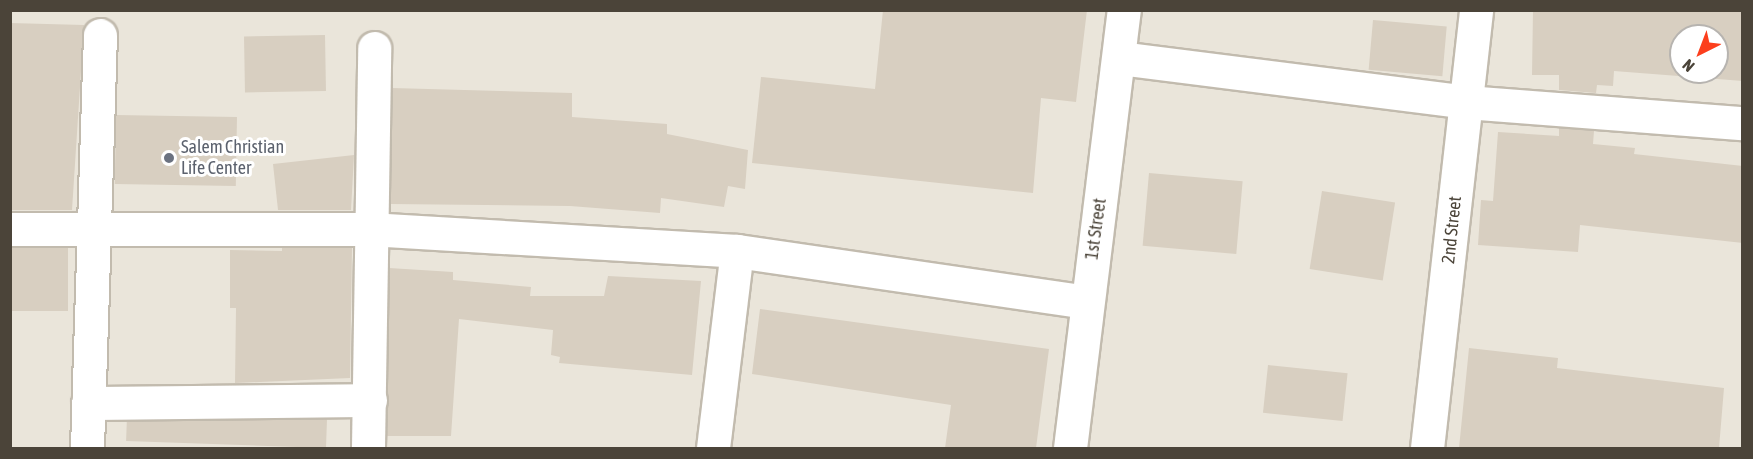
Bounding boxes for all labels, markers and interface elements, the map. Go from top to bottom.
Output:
north arrow [1669,24,1729,84]
text: N [1679,56,1698,76]
place label: Salem Christian Life Center [181,137,284,180]
marker: Salem Christian Life Center [162,151,176,165]
street label: 2nd Street [1438,195,1466,265]
street label: 1st Street [1081,197,1111,261]

